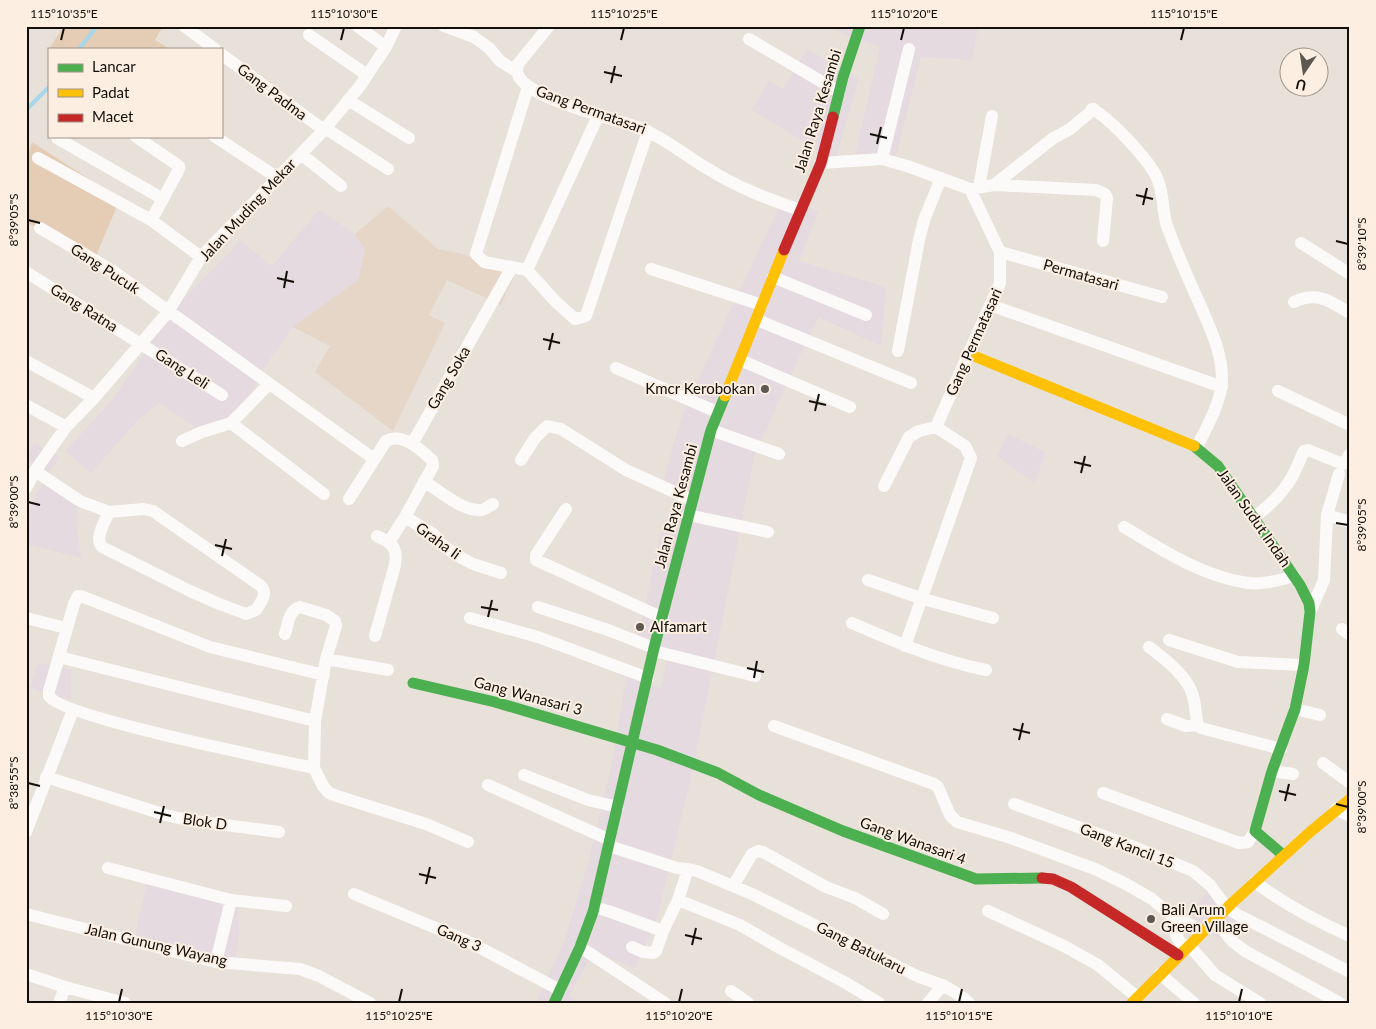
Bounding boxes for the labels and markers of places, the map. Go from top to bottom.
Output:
place label: Kmcr Kerobokan [645,379,755,397]
marker: Kmcr Kerobokan [759,383,771,395]
place label: Alfamart [650,617,708,635]
marker: Alfamart [634,621,646,633]
place label: Bali Arum Green Village [1161,900,1248,935]
marker: Bali Arum Green Village [1145,913,1157,925]

